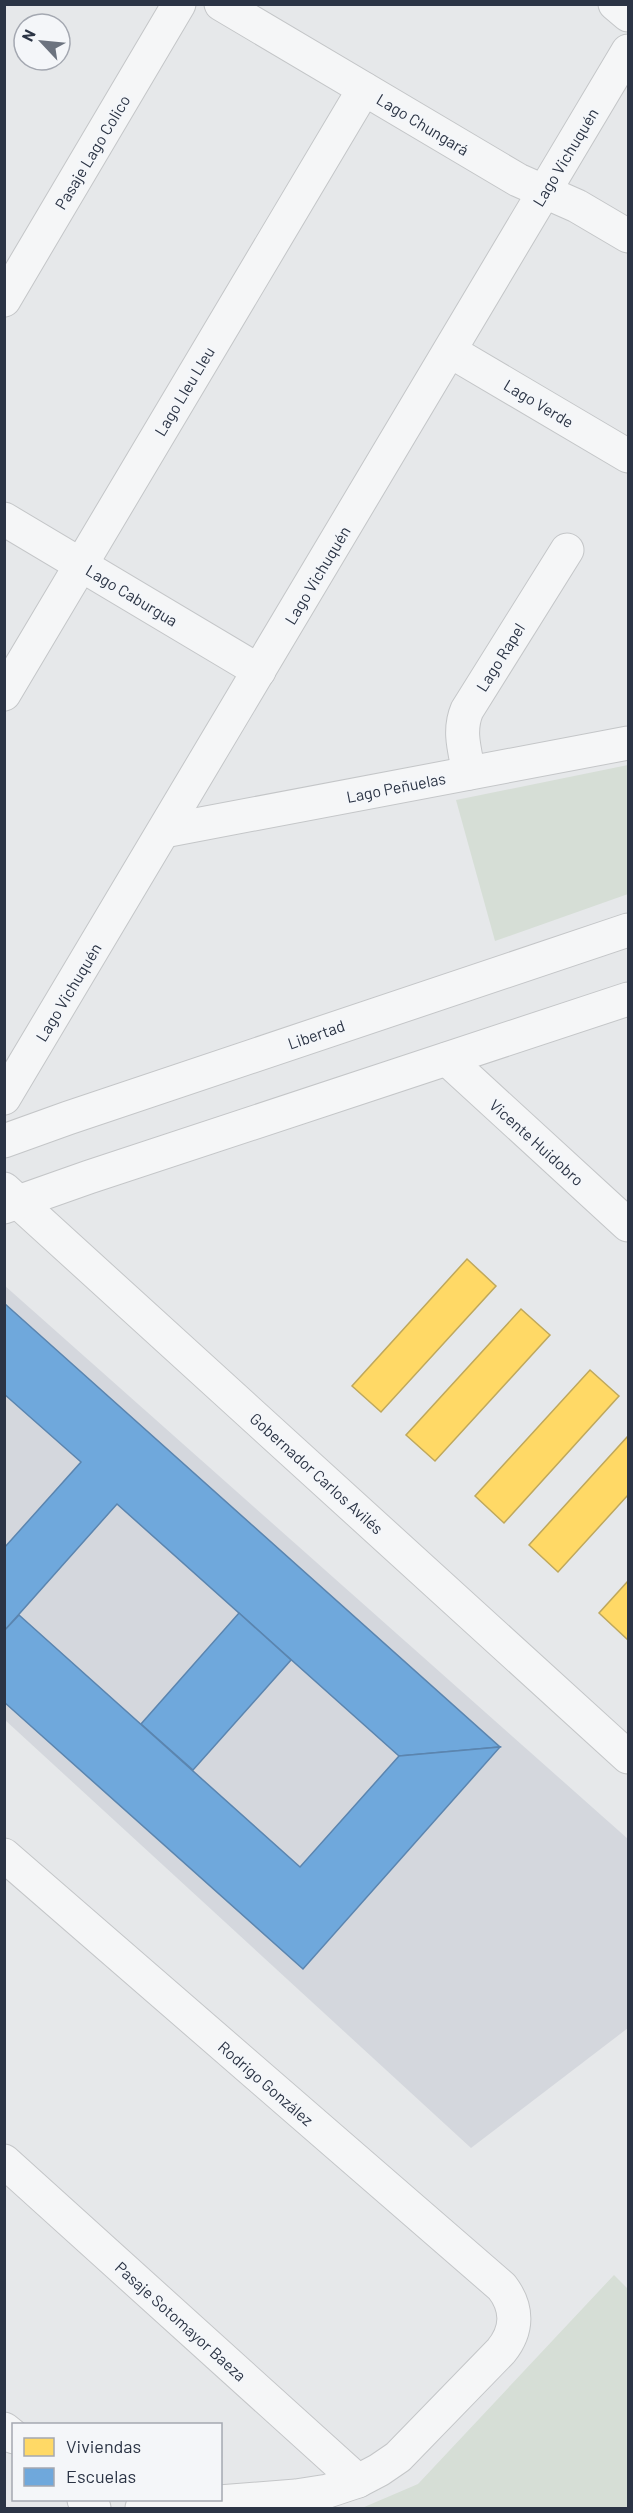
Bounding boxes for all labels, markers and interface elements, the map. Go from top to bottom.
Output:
north arrow [12,12,72,72]
text: N [17,26,39,44]
street label: Lago Chungará [374,89,472,159]
street label: Pasaje Lago Colico [50,91,134,213]
street label: Lago Vichuquén [528,104,602,210]
street label: Lago Lleu Lleu [150,343,218,439]
street label: Lago Verde [501,375,577,431]
street label: Lago Vichuquén [280,522,354,628]
street label: Lago Caburgua [83,560,181,630]
street label: Lago Rapel [472,619,528,695]
street label: Lago Peñuelas [345,768,447,806]
street label: Lago Vichuquén [31,939,105,1045]
street label: Libertad [285,1015,347,1053]
street label: Vicente Huidobro [486,1095,588,1189]
street label: Gobernador Carlos Avilés [247,1408,387,1538]
street label: Rodrigo González [215,2037,317,2129]
street label: Pasaje Sotomayor Baeza [112,2257,250,2385]
legend [12,2423,222,2501]
text: Viviendas [66,2435,141,2457]
text: Escuelas [66,2465,136,2487]

